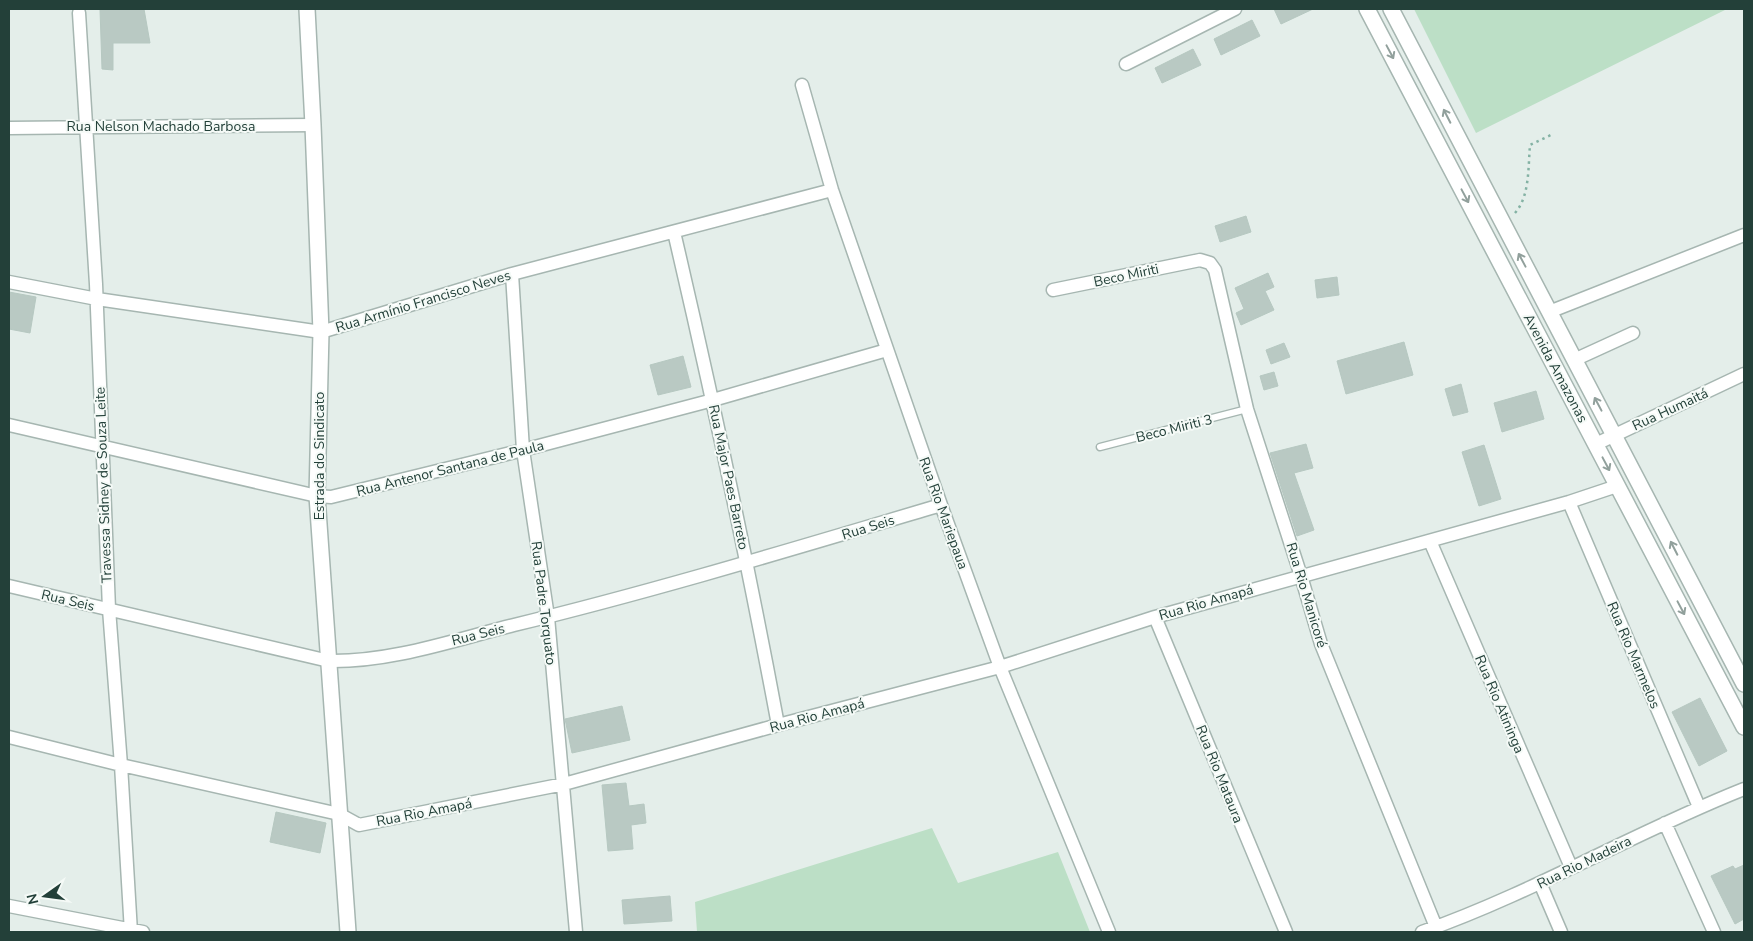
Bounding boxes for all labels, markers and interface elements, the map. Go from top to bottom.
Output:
one-way arrow [1386,44,1395,59]
one-way arrow [1442,109,1451,124]
street label: Rua Nelson Machado Barbosa [67,117,255,136]
one-way arrow [1461,188,1471,203]
one-way arrow [1517,253,1527,268]
street label: Beco Miriti [1092,259,1160,292]
street label: Rua Armínio Francisco Neves [333,266,513,337]
street label: Avenida Amazonas [1519,311,1592,426]
street label: Rua Humaitá [1629,384,1711,435]
street label: Travessa Sidney de Souza Leite [91,387,116,583]
street label: Estrada do Sindicato [310,392,329,520]
one-way arrow [1593,397,1602,412]
street label: Rua Major Paes Barreto [704,403,753,552]
street label: Beco Miriti 3 [1134,410,1214,447]
street label: Rua Antenor Santana de Paula [354,436,546,501]
street label: Rua Rio Mariepaua [914,454,973,572]
one-way arrow [1602,456,1611,471]
street label: Rua Seis [839,510,897,544]
street label: Rua Padre Torquato [526,540,561,666]
street label: Rua Rio Manicoré [1281,540,1332,650]
one-way arrow [1669,540,1679,555]
street label: Rua Rio Amapá [1157,580,1256,625]
street label: Rua Seis [39,585,97,616]
street label: Rua Rio Marmelos [1602,599,1665,712]
one-way arrow [1676,600,1686,615]
street label: Rua Seis [449,619,507,650]
street label: Rua Rio Atininga [1470,652,1529,756]
street label: Rua Rio Amapá [768,694,867,737]
street label: Rua Rio Mataura [1191,722,1248,826]
street label: Rua Rio Amapá [374,794,474,831]
street label: Rua Rio Madeira [1534,831,1635,894]
north arrow [20,871,70,921]
text: N [22,892,43,906]

